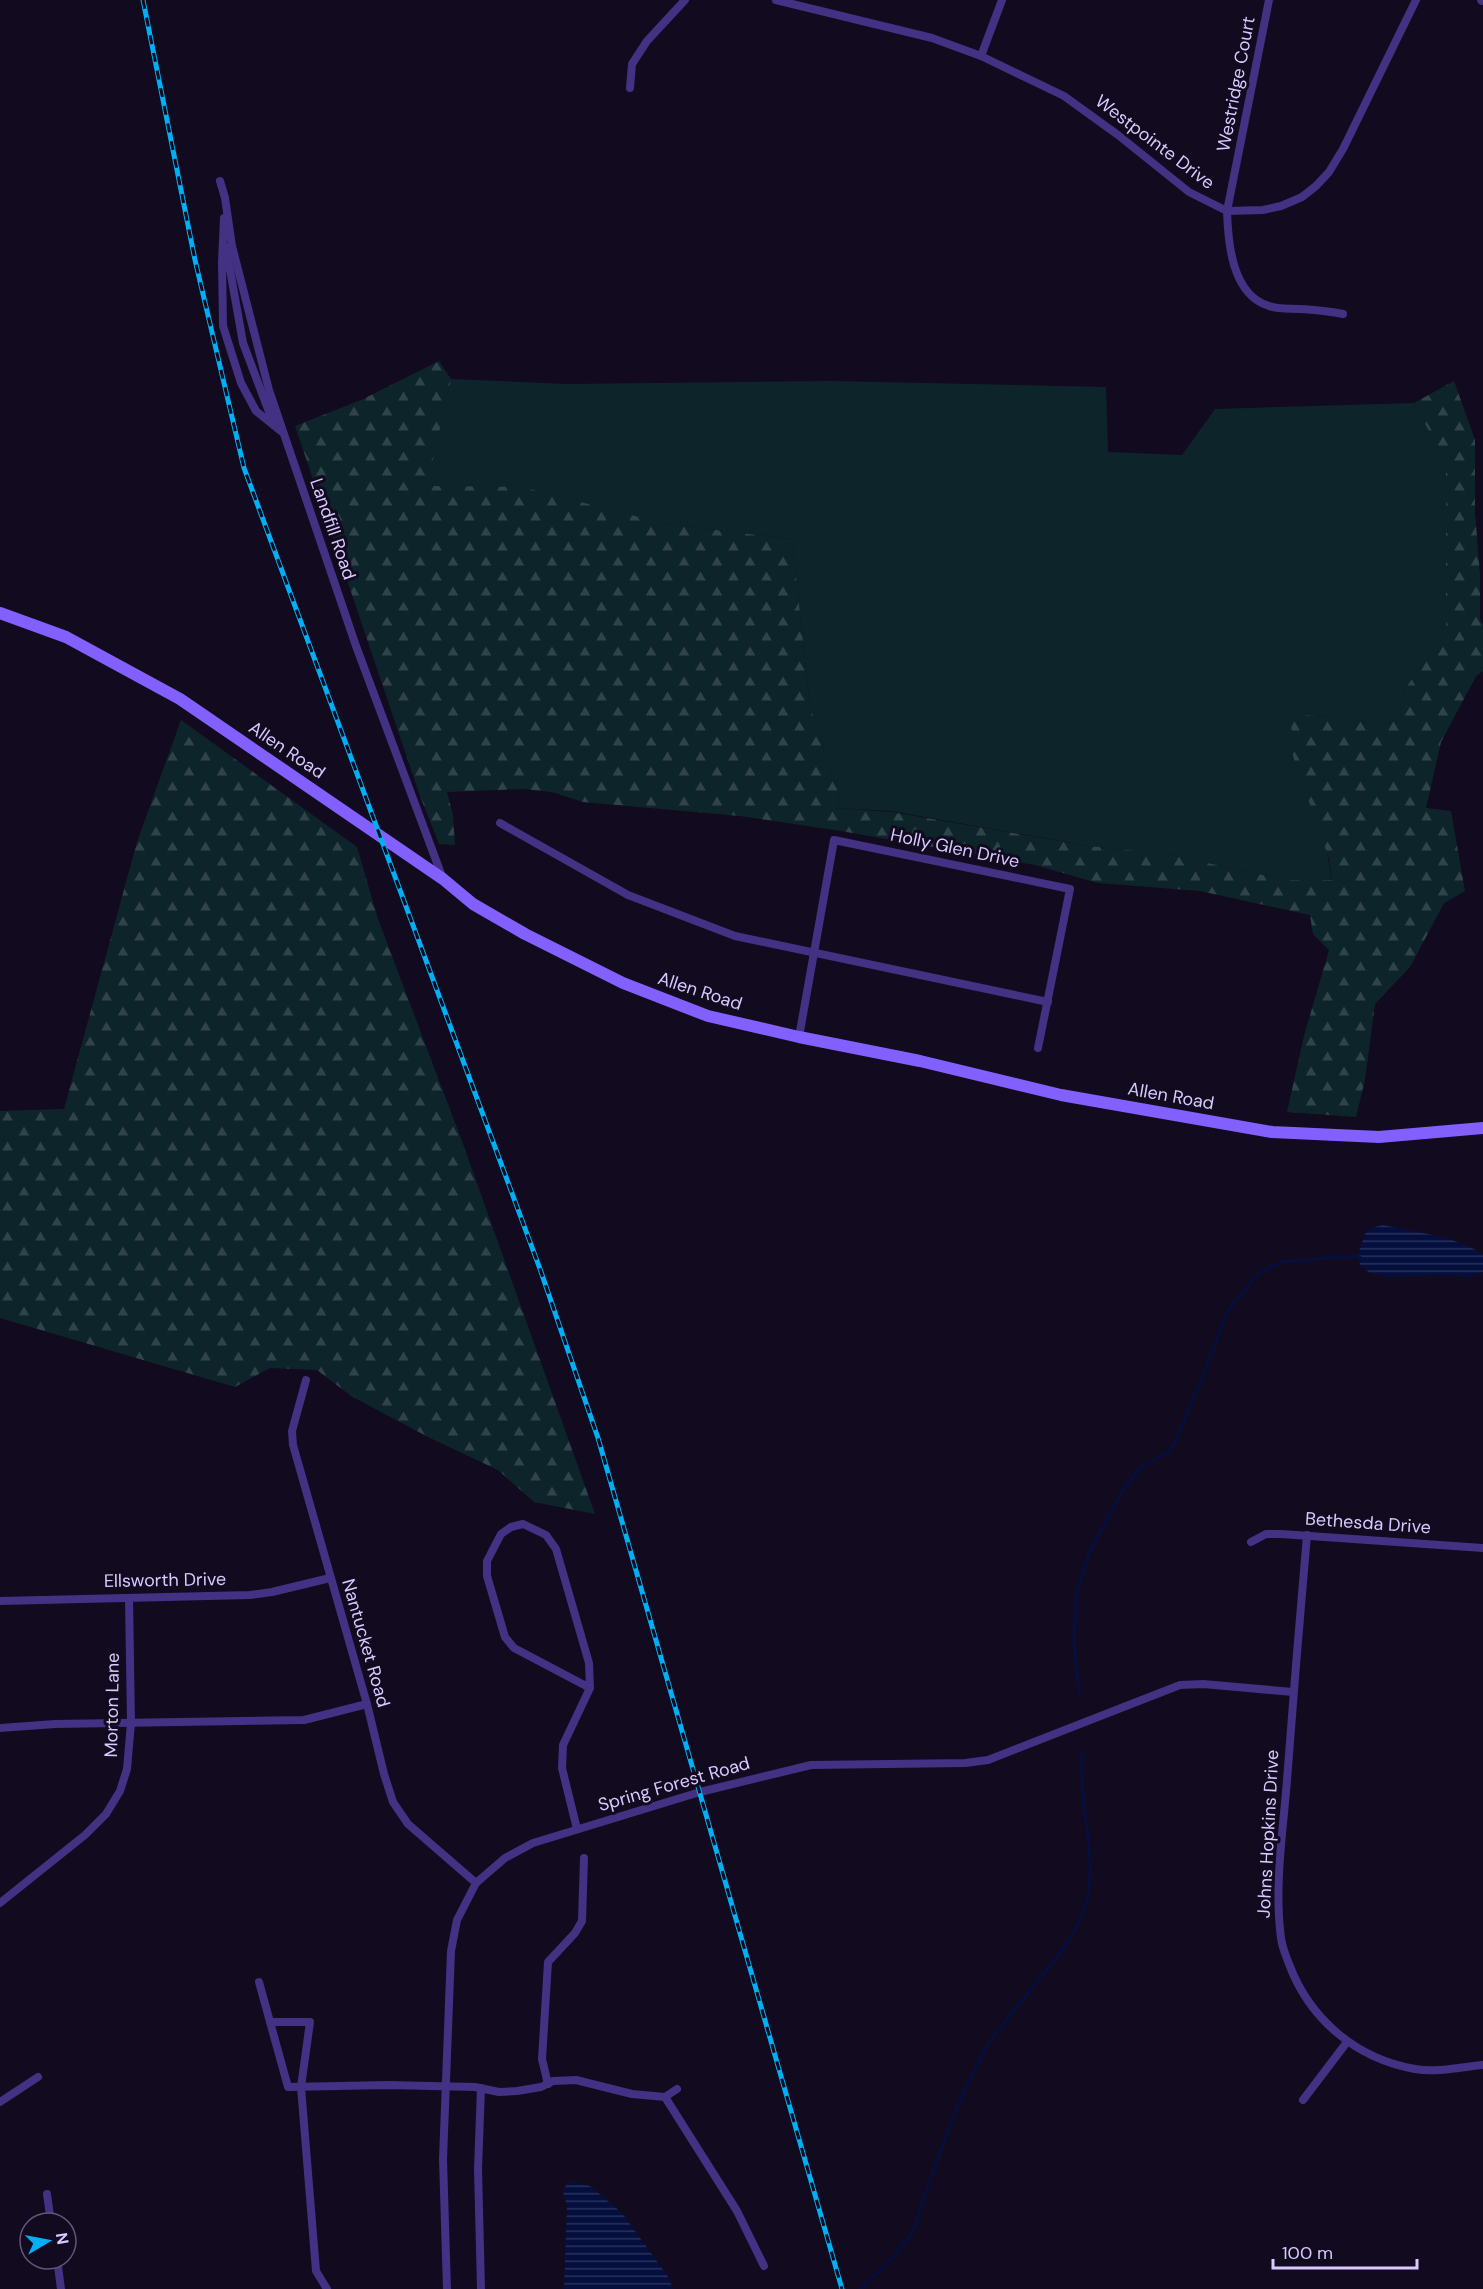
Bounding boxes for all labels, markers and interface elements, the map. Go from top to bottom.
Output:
street label: Westridge Court [1211,14,1261,154]
street label: Westpointe Drive [1090,89,1220,195]
street label: Landfill Road [304,475,362,583]
street label: Allen Road [244,716,330,784]
street label: Holly Glen Drive [888,823,1022,873]
street label: Allen Road [655,966,745,1016]
street label: Allen Road [1126,1077,1216,1115]
street label: Bethesda Drive [1304,1507,1432,1539]
street label: Ellsworth Drive [104,1567,226,1593]
street label: Nantucket Road [336,1576,396,1710]
street label: Morton Lane [99,1652,125,1758]
street label: Johns Hopkins Drive [1252,1749,1284,1919]
street label: Spring Forest Road [595,1751,753,1817]
north arrow [18,2211,78,2271]
text: N [51,2231,74,2246]
scale bar [1273,2232,1417,2270]
text: 100 m [1282,2241,1333,2265]

